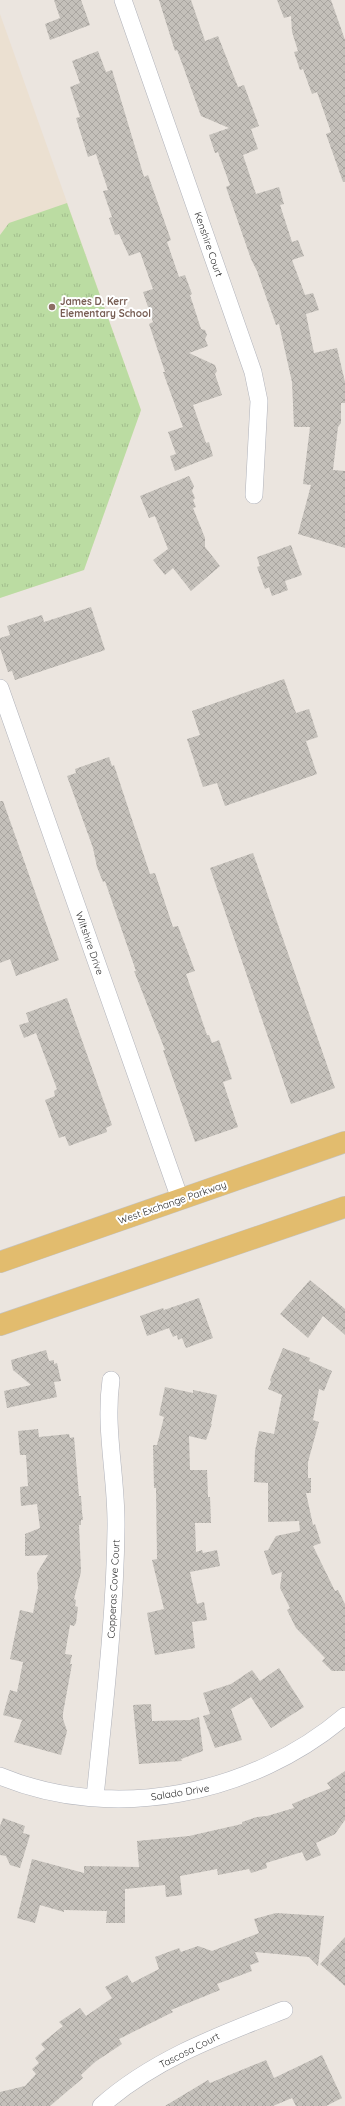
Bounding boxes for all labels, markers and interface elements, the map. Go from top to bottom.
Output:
street label: Kenshire Court [191,210,226,279]
place label: James D. Kerr Elementary School [60,295,151,320]
marker: James D. Kerr Elementary School [47,302,57,312]
street label: Wiltshire Drive [73,910,107,977]
street label: West Exchange Parkway [116,1178,228,1227]
street label: Copperas Cove Court [104,1539,123,1639]
street label: Salado Drive [150,1781,211,1804]
street label: Tascosa Court [157,2029,222,2071]

